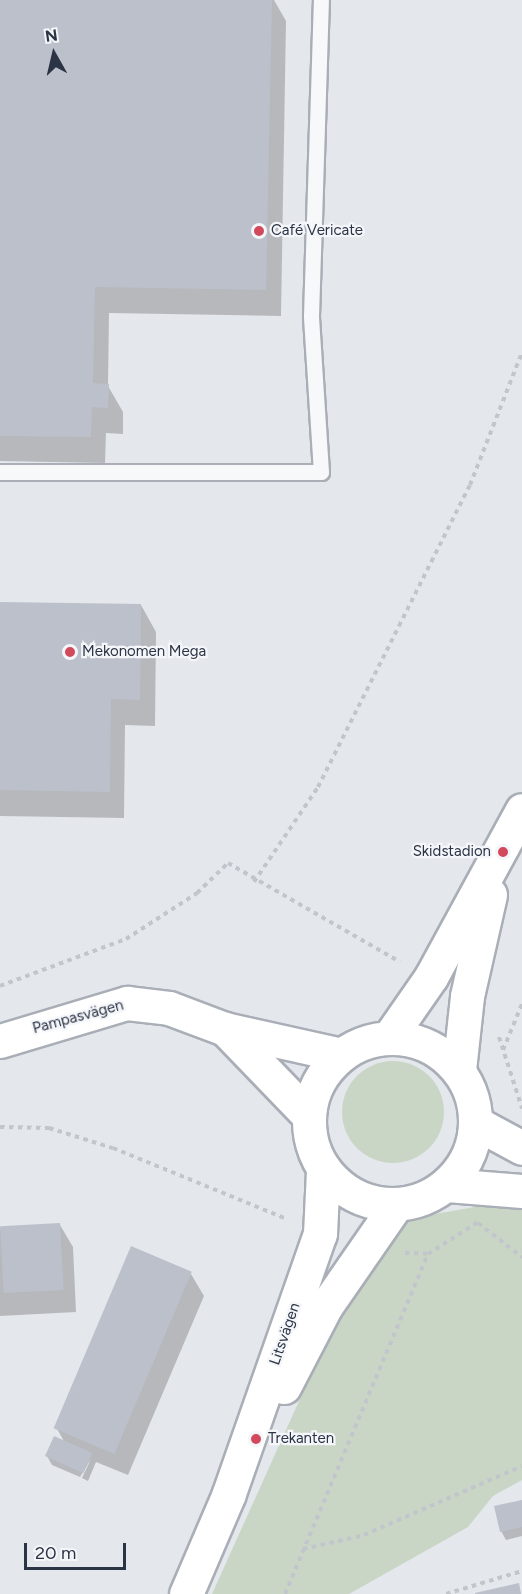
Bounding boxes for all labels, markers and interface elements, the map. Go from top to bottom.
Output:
north arrow [24,24,84,84]
text: N [44,25,59,46]
place label: Café Vericate [271,222,363,240]
marker: Café Vericate [252,224,266,238]
place label: Mekonomen Mega [82,643,206,661]
marker: Mekonomen Mega [63,645,77,659]
place label: Skidstadion [413,843,491,861]
marker: Skidstadion [496,845,510,859]
street label: Pampasvägen [31,996,125,1038]
street label: Litsvägen [266,1300,304,1368]
place label: Trekanten [268,1430,334,1448]
marker: Trekanten [249,1432,263,1446]
scale bar [27,1531,129,1569]
text: 20 m [35,1542,76,1564]

